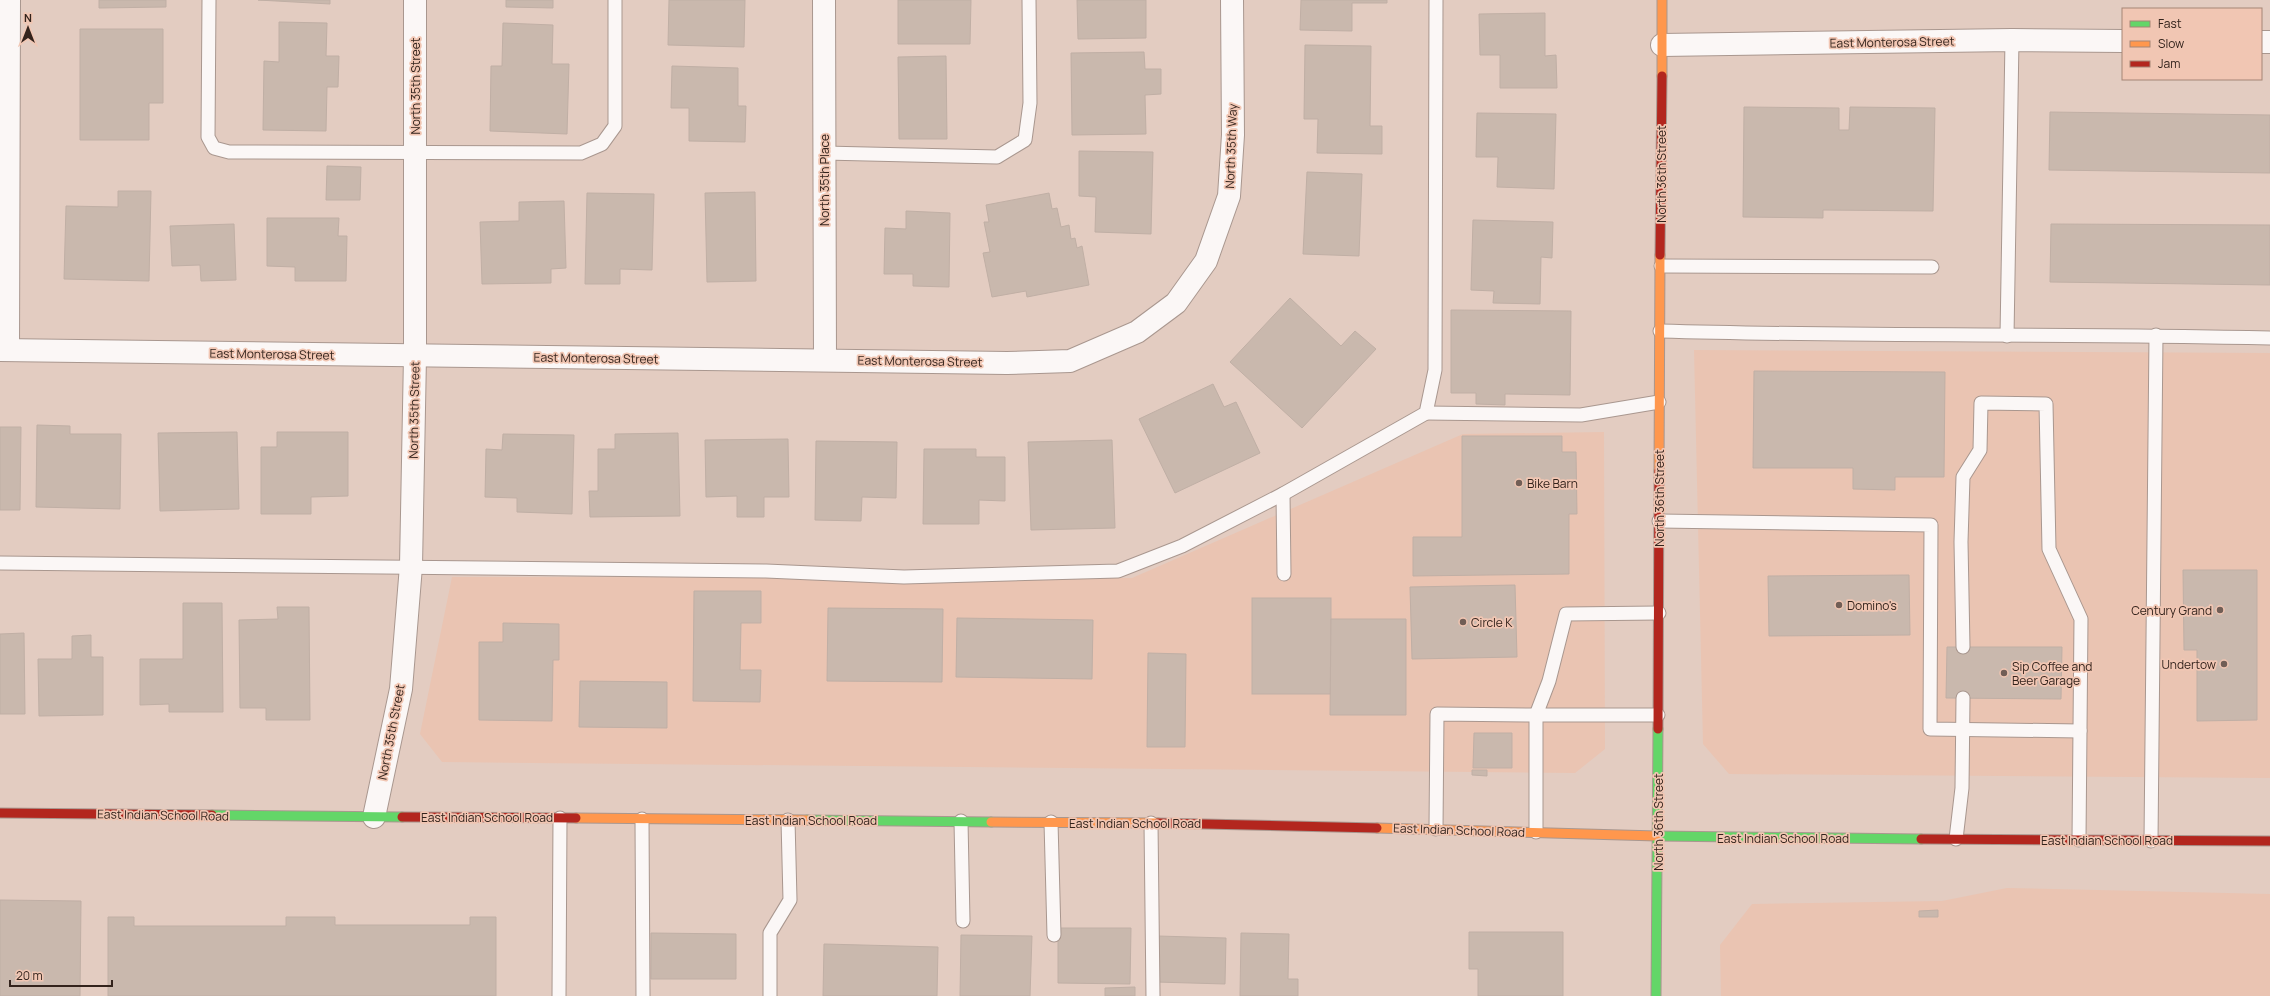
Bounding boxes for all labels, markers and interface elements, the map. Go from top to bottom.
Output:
north arrow [8,8,48,48]
legend [2122,8,2262,80]
text: N [24,10,32,25]
text: Fast [2158,15,2182,32]
street label: East Monterosa Street [1829,32,1955,52]
text: Slow [2158,35,2184,52]
street label: North 35th Street [407,37,424,135]
text: Jam [2158,55,2180,72]
street label: North 35th Way [1221,102,1241,189]
street label: North 36th Street [1653,125,1670,223]
street label: North 35th Place [816,134,833,226]
street label: East Monterosa Street [209,344,335,364]
street label: East Monterosa Street [533,348,659,368]
street label: East Monterosa Street [857,351,983,371]
street label: North 35th Street [405,361,423,459]
street label: North 36th Street [1651,449,1668,547]
place label: Bike Barn [1527,475,1578,492]
marker: Bike Barn [1514,478,1524,488]
place label: Domino's [1847,597,1897,614]
marker: Domino's [1834,600,1844,610]
place label: Century Grand [2131,602,2212,619]
marker: Century Grand [2215,605,2225,615]
place label: Circle K [1471,614,1513,631]
marker: Circle K [1458,617,1468,627]
place label: Undertow [2161,656,2216,673]
place label: Sip Coffee and Beer Garage [2012,658,2092,689]
marker: Undertow [2219,659,2229,669]
marker: Sip Coffee and Beer Garage [1999,668,2009,678]
street label: North 35th Street [373,683,409,781]
street label: North 36th Street [1650,773,1667,871]
street label: East Indian School Road [97,805,229,825]
street label: East Indian School Road [421,809,553,826]
street label: East Indian School Road [745,812,877,829]
street label: East Indian School Road [1069,815,1201,832]
street label: East Indian School Road [1393,819,1525,841]
street label: East Indian School Road [1717,830,1849,847]
street label: East Indian School Road [2041,832,2173,849]
scale bar [10,962,112,988]
text: 20 m [16,967,43,984]

